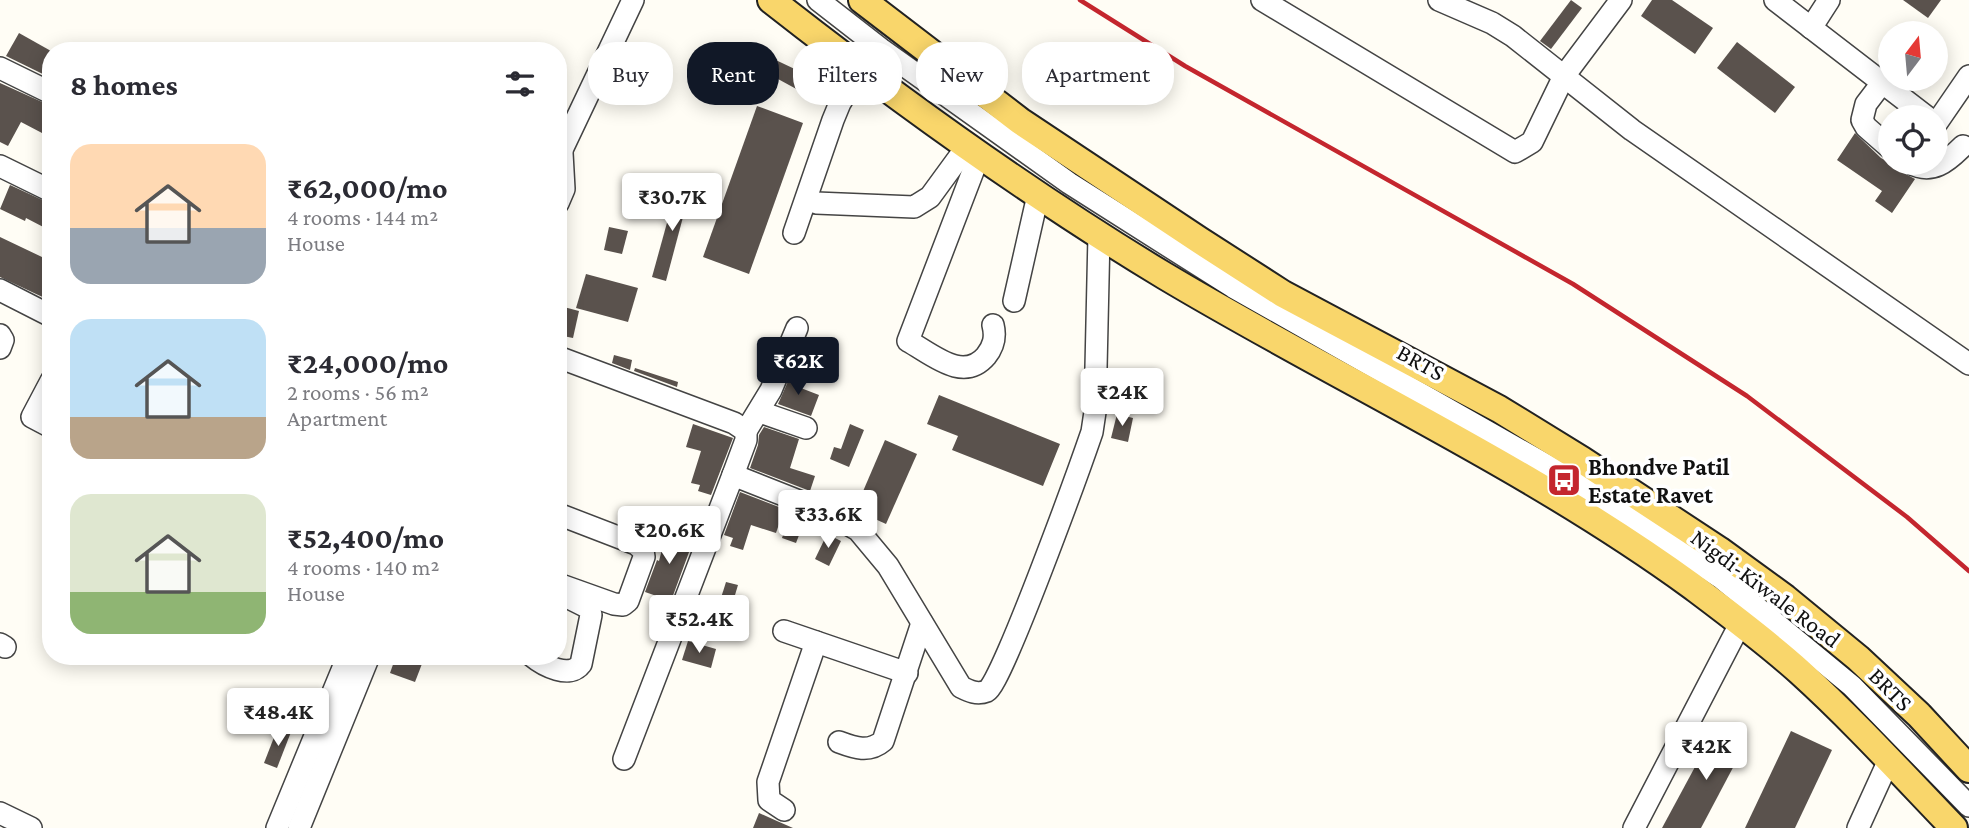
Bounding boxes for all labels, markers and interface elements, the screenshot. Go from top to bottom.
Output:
north arrow [1878,21,1948,91]
map controls [1878,21,1948,175]
chip: Buy [588,42,673,105]
chip: Rent [687,42,779,105]
chip: Filters [793,42,902,105]
chip: New [916,42,1008,105]
chip: Apartment [1022,42,1174,105]
icon: filters [501,65,539,103]
text: 8 homes [70,68,178,101]
button: locate [1878,105,1948,175]
text: ₹62,000/mo [287,171,448,204]
icon: home [126,172,210,256]
pin: ₹30.7K [615,174,729,233]
text: ₹30.7K [638,183,706,209]
text: 4 rooms · 144 m² [287,204,438,230]
text: House [287,230,345,256]
pin: ₹62K [757,338,839,397]
street label: BRTS [1393,338,1449,386]
text: ₹24,000/mo [287,346,448,379]
icon: home [126,347,210,431]
text: ₹62K [773,347,823,373]
pin: ₹24K [1081,368,1163,428]
text: ₹24K [1097,378,1147,404]
text: 2 rooms · 56 m² [287,379,429,405]
text: Apartment [287,405,387,431]
place label: Bhondve Patil Estate Ravet [1588,453,1730,508]
bus stop icon: Bhondve Patil Estate Ravet [1545,461,1583,499]
pin: ₹33.6K [771,490,885,550]
text: ₹33.6K [794,500,862,526]
pin: ₹20.6K [612,506,726,566]
text: ₹20.6K [634,516,704,542]
text: ₹52,400/mo [287,521,444,554]
icon: home [126,522,210,606]
street label: Nigdi-Kiwale Road [1686,523,1846,653]
text: 4 rooms · 140 m² [287,554,439,580]
text: House [287,580,345,606]
pin: ₹52.4K [642,596,756,655]
text: ₹52.4K [665,605,733,631]
street label: BRTS [1864,662,1918,716]
pin: ₹48.4K [221,688,335,748]
text: ₹48.4K [243,698,313,724]
pin: ₹42K [1665,722,1747,782]
text: ₹42K [1681,732,1731,758]

